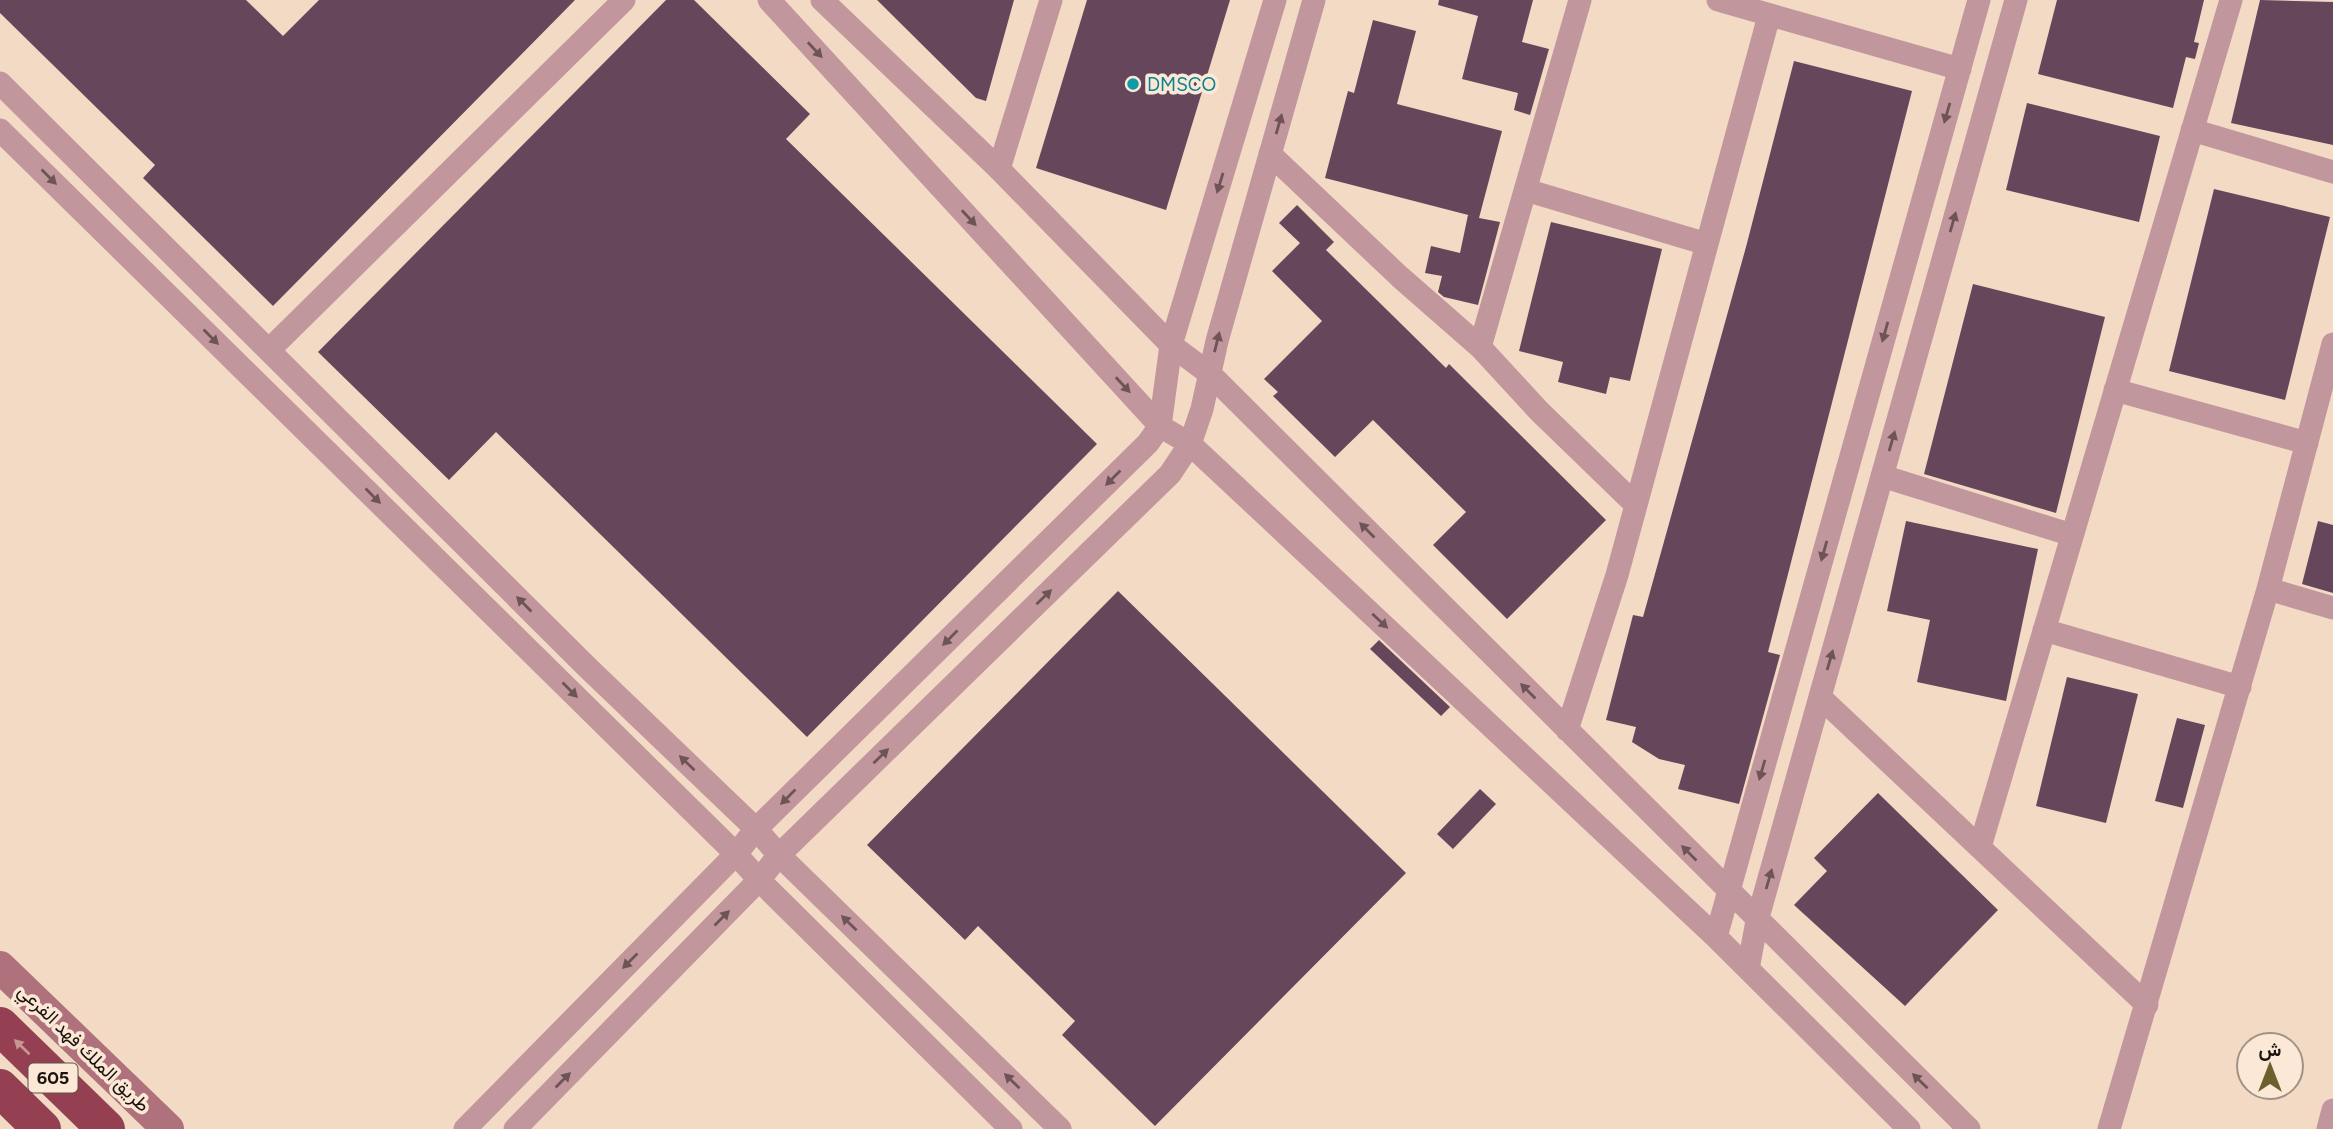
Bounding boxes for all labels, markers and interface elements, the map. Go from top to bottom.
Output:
one-way arrow [807,41,823,59]
place label: DMSCO [1147,73,1216,96]
marker: DMSCO [1125,76,1141,92]
one-way arrow [1942,103,1952,124]
one-way arrow [1274,112,1285,134]
one-way arrow [40,169,57,186]
one-way arrow [1215,172,1225,193]
one-way arrow [960,209,976,226]
one-way arrow [1949,211,1959,232]
one-way arrow [1880,322,1890,343]
one-way arrow [203,329,219,345]
one-way arrow [1212,331,1223,353]
one-way arrow [1114,376,1130,393]
one-way arrow [1887,430,1898,452]
one-way arrow [1104,470,1121,487]
one-way arrow [364,488,381,504]
one-way arrow [1359,522,1376,539]
one-way arrow [1818,540,1828,561]
one-way arrow [1035,589,1052,605]
one-way arrow [516,596,532,612]
one-way arrow [1371,613,1388,629]
one-way arrow [942,629,959,646]
one-way arrow [1826,649,1836,670]
one-way arrow [562,682,579,699]
one-way arrow [1521,683,1537,700]
one-way arrow [872,748,889,764]
one-way arrow [679,755,696,771]
one-way arrow [1756,759,1766,780]
one-way arrow [780,789,797,806]
one-way arrow [1680,844,1697,861]
one-way arrow [1764,868,1775,890]
one-way arrow [714,910,730,927]
one-way arrow [840,914,857,931]
one-way arrow [623,952,639,969]
street label: طريق الملك فهد الفرعي [11,979,155,1120]
north arrow [2235,1031,2305,1101]
text: ش [2259,1038,2282,1061]
one-way arrow [13,1039,30,1056]
road number: 605 [28,1064,78,1092]
one-way arrow [554,1072,571,1089]
one-way arrow [1003,1073,1020,1090]
one-way arrow [1912,1073,1929,1090]

